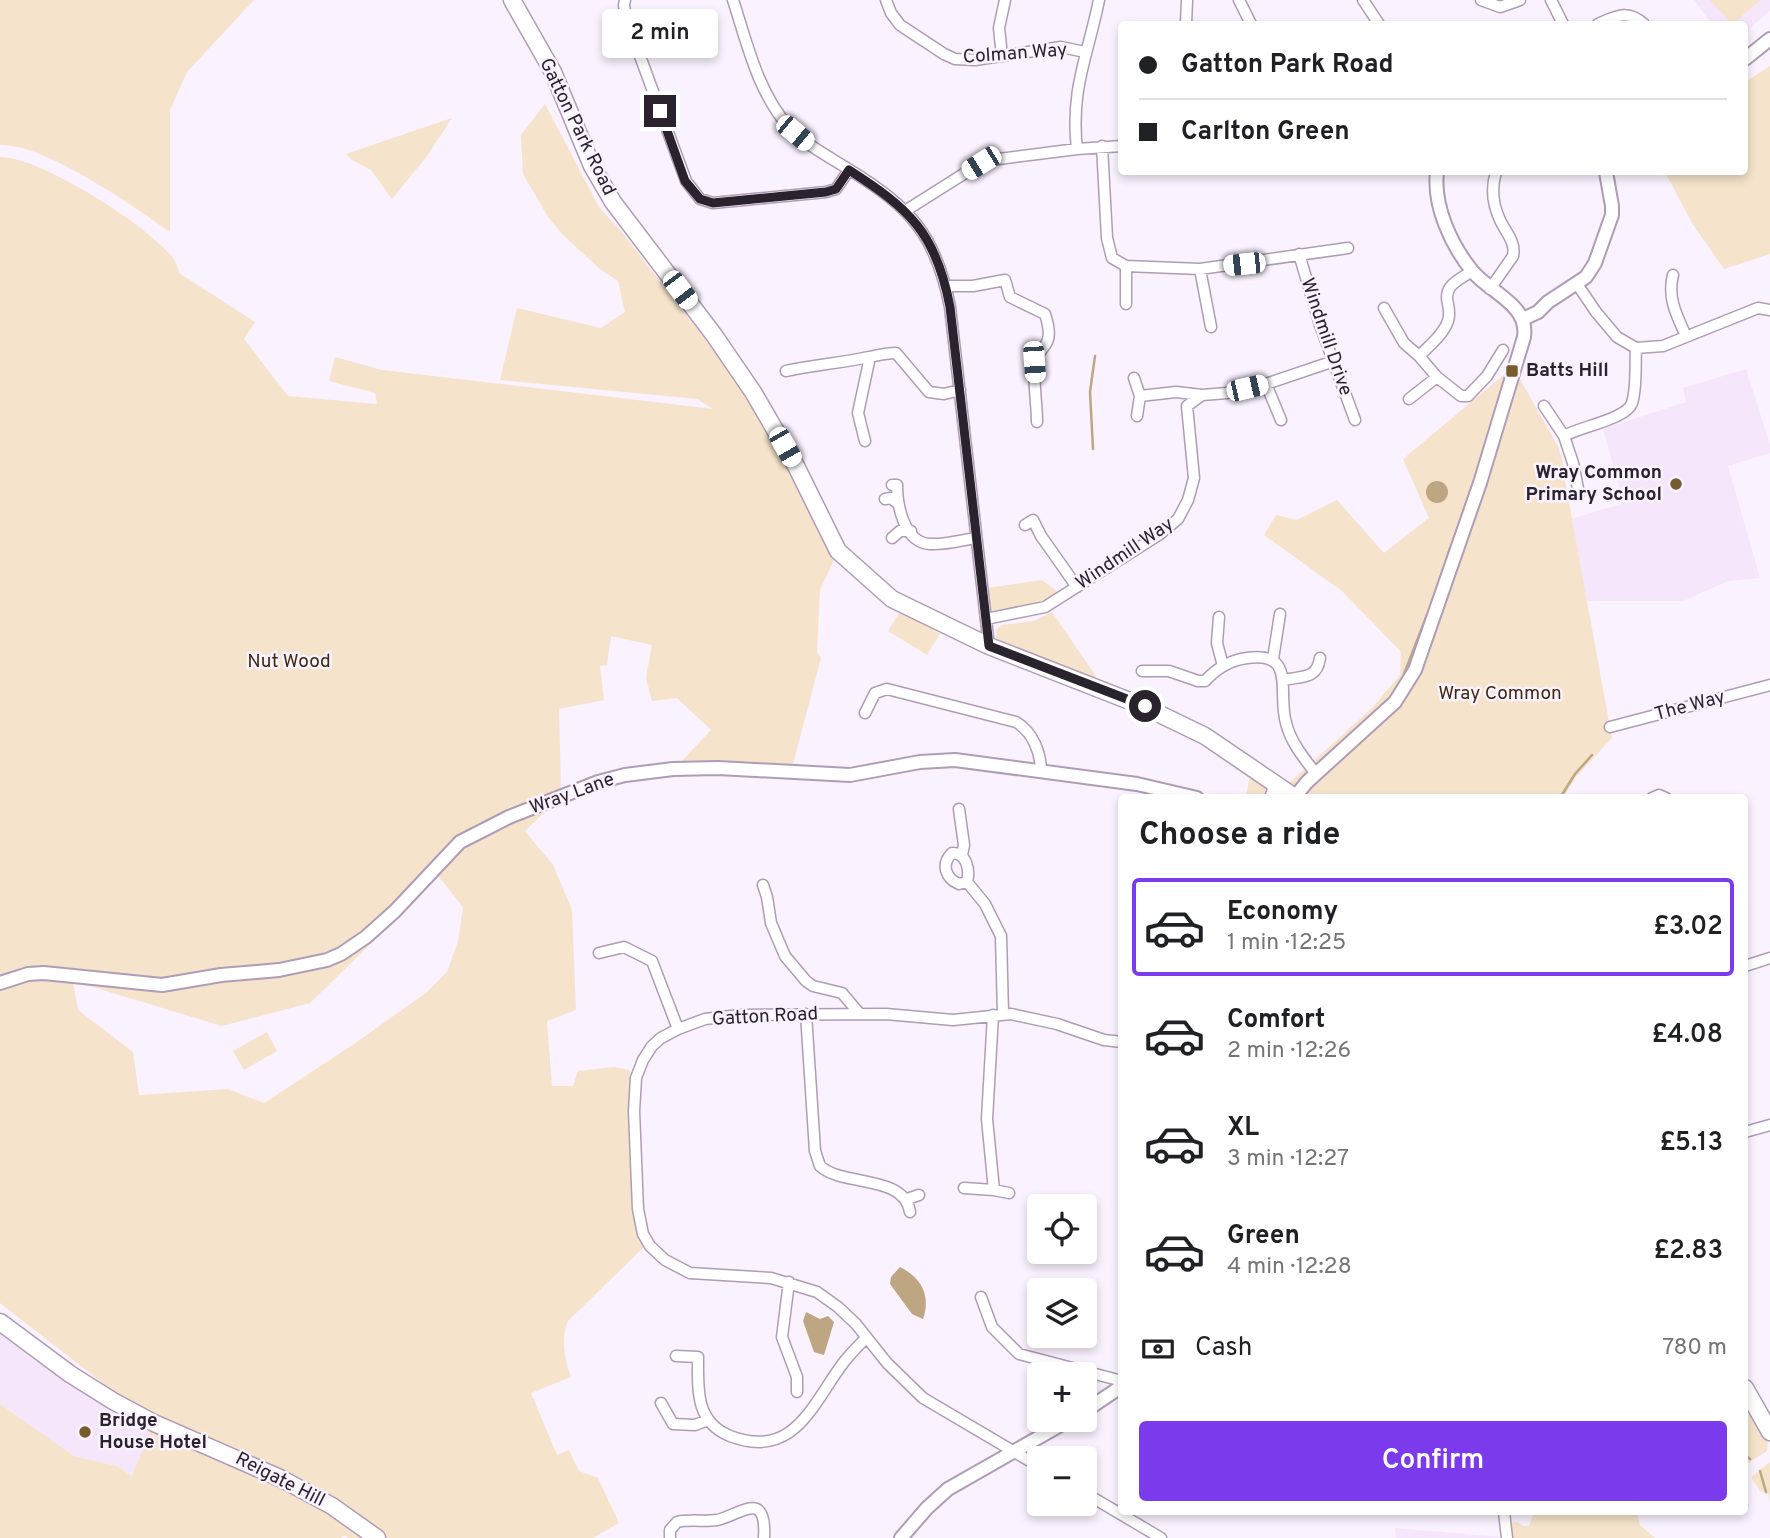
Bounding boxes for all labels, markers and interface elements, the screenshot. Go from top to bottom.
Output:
callout: 2 min [602,10,718,58]
text: 2 min [630,19,690,48]
street label: Colman Way [962,38,1068,70]
text: Gatton Park Road [1181,49,1394,82]
street label: Gatton Park Road [533,54,621,200]
route end [644,95,676,127]
car [773,111,818,155]
text: Carlton Green [1181,116,1350,149]
car [958,143,1005,183]
car [1223,251,1266,277]
car [659,267,702,313]
street label: Windmill Drive [1295,275,1357,399]
car [1023,340,1046,384]
place label: Batts Hill [1526,359,1609,383]
marker: Batts Hill [1504,363,1520,379]
car [1225,373,1270,403]
car [766,424,805,470]
place label: Wray Common Primary School [1526,461,1662,507]
marker: Wray Common Primary School [1668,476,1684,492]
street label: Windmill Way [1071,512,1179,596]
park label: Nut Wood [247,650,331,674]
park label: Wray Common [1438,682,1562,706]
street label: The Way [1652,685,1728,727]
route start [1129,690,1161,722]
street label: Wray Lane [526,768,618,820]
text: Choose a ride [1139,816,1340,856]
icon: car [1143,896,1206,959]
text: Economy [1227,896,1338,929]
text: £3.02 [1653,911,1723,944]
text: 1 min · 12:25 [1227,929,1346,958]
street label: Gatton Road [711,1002,819,1032]
icon: car [1143,1004,1206,1067]
text: Comfort [1227,1004,1325,1037]
text: £4.08 [1652,1019,1723,1052]
text: 2 min · 12:26 [1227,1037,1351,1066]
icon: car [1143,1112,1206,1175]
text: XL [1227,1112,1259,1145]
text: £5.13 [1659,1127,1723,1160]
text: 3 min · 12:27 [1227,1145,1349,1174]
map controls [1027,1194,1097,1516]
button: locate [1027,1194,1097,1264]
icon: car [1143,1220,1206,1283]
text: Green [1227,1220,1300,1253]
text: £2.83 [1653,1235,1723,1268]
text: 4 min · 12:28 [1227,1253,1352,1282]
button: layers [1027,1278,1097,1348]
icon: cash [1139,1330,1177,1368]
text: Cash [1195,1332,1252,1365]
text: 780 m [1662,1334,1727,1363]
button: + [1027,1362,1097,1432]
place label: Bridge House Hotel [99,1409,207,1455]
button: Confirm [1139,1421,1727,1501]
marker: Bridge House Hotel [77,1424,93,1440]
button: − [1027,1446,1097,1516]
street label: Reigate Hill [231,1447,329,1513]

